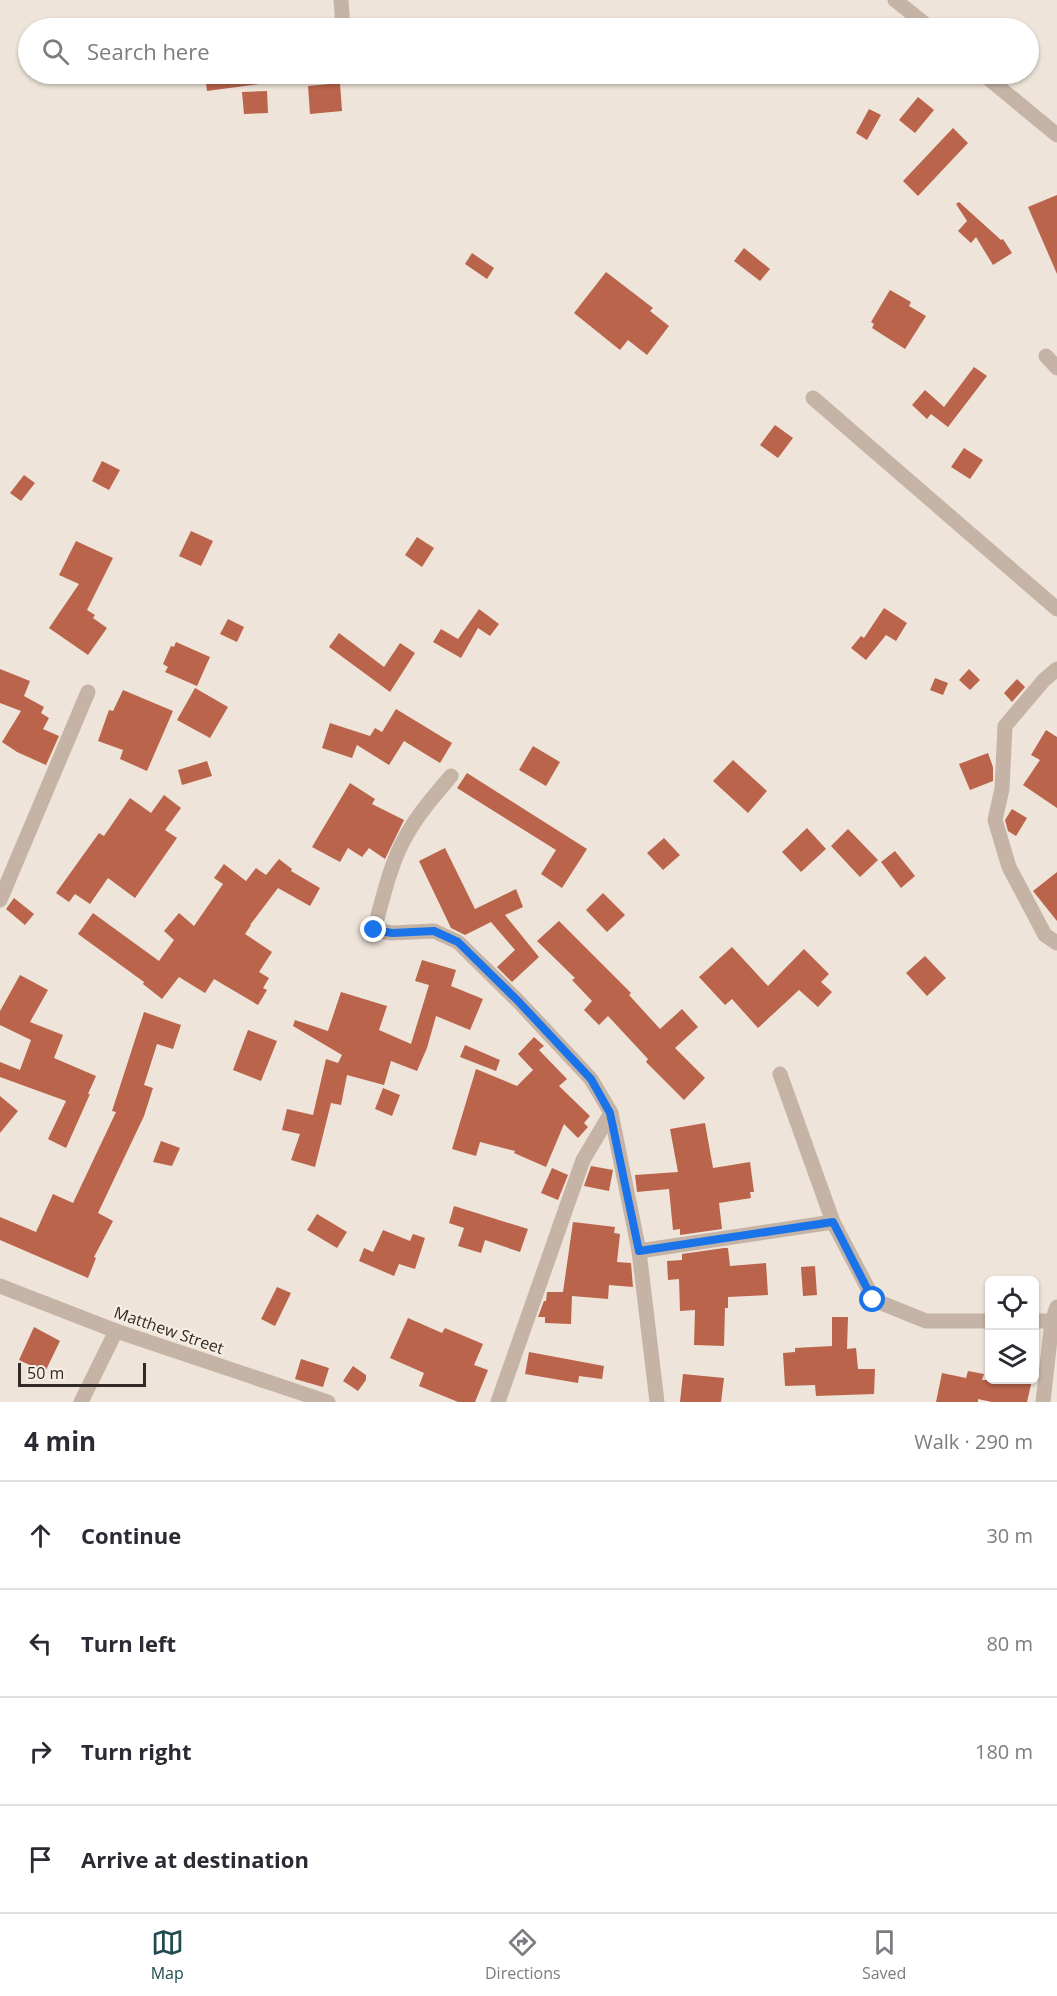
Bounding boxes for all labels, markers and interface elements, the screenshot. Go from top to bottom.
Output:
search box [18,18,1039,84]
icon: search [39,35,72,68]
text: Search here [87,36,210,66]
route end [360,916,386,942]
map controls [985,1276,1039,1384]
button: locate [985,1276,1039,1330]
route start [859,1286,885,1312]
street label: Matthew Street [111,1301,227,1359]
button: layers [985,1330,1039,1384]
scale bar [18,1360,146,1388]
text: 50 m [27,1362,64,1384]
text: 4 min [24,1423,96,1459]
text: Walk · 290 m [914,1428,1033,1455]
icon: ahead [24,1519,57,1552]
text: Continue [81,1520,181,1550]
text: 30 m [986,1522,1033,1549]
icon: left [24,1627,57,1660]
text: Turn left [81,1628,176,1658]
text: 80 m [986,1630,1033,1657]
icon: right [24,1735,57,1768]
text: Turn right [81,1736,192,1766]
text: 180 m [975,1738,1033,1765]
icon: arrive [24,1843,57,1876]
text: Arrive at destination [81,1844,309,1874]
tab: Map [151,1926,184,1984]
tab: Directions [485,1926,561,1984]
tab: Saved [862,1926,906,1984]

